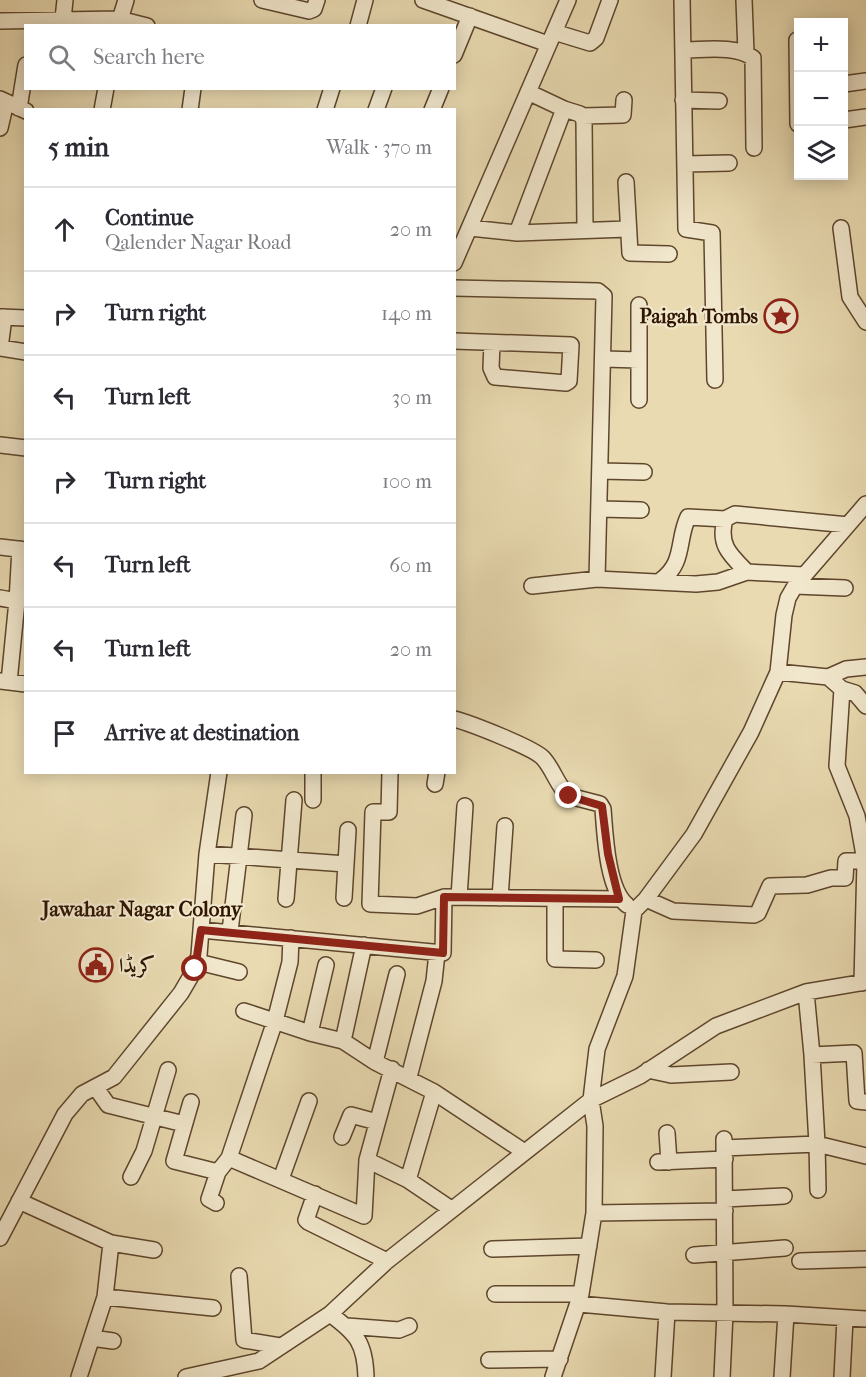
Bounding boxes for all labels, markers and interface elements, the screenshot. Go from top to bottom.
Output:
map controls [794,18,848,180]
button: + [794,18,848,72]
search box [24,24,456,90]
icon: search [45,41,78,74]
text: Search here [93,44,205,70]
button: − [794,72,848,126]
button: layers [794,126,848,180]
text: 5 min [48,132,109,163]
text: Walk · 370 m [326,136,432,159]
text: Continue [105,205,194,231]
icon: ahead [48,213,81,246]
text: 20 m [390,218,432,241]
text: Qalender Nagar Road [105,231,291,254]
icon: right [48,297,81,330]
place icon: Paigah Tombs [763,298,799,334]
text: Turn right [105,300,206,326]
text: 140 m [381,302,432,325]
place label: Paigah Tombs [640,305,759,328]
icon: left [48,381,81,414]
text: Turn left [105,384,191,410]
text: 30 m [392,386,432,409]
icon: right [48,465,81,498]
text: Turn right [105,468,206,494]
text: 100 m [382,470,432,493]
icon: left [48,549,81,582]
text: Turn left [105,552,191,578]
text: 60 m [389,554,432,577]
icon: left [48,633,81,666]
text: Turn left [105,636,191,662]
text: 20 m [390,638,432,661]
icon: arrive [48,717,81,750]
text: Arrive at destination [105,720,299,746]
route end [555,782,581,808]
district label: Jawahar Nagar Colony [40,897,244,921]
public building icon: کریڈا [78,947,114,983]
place label: کریڈا [119,953,155,978]
route start [181,955,207,981]

